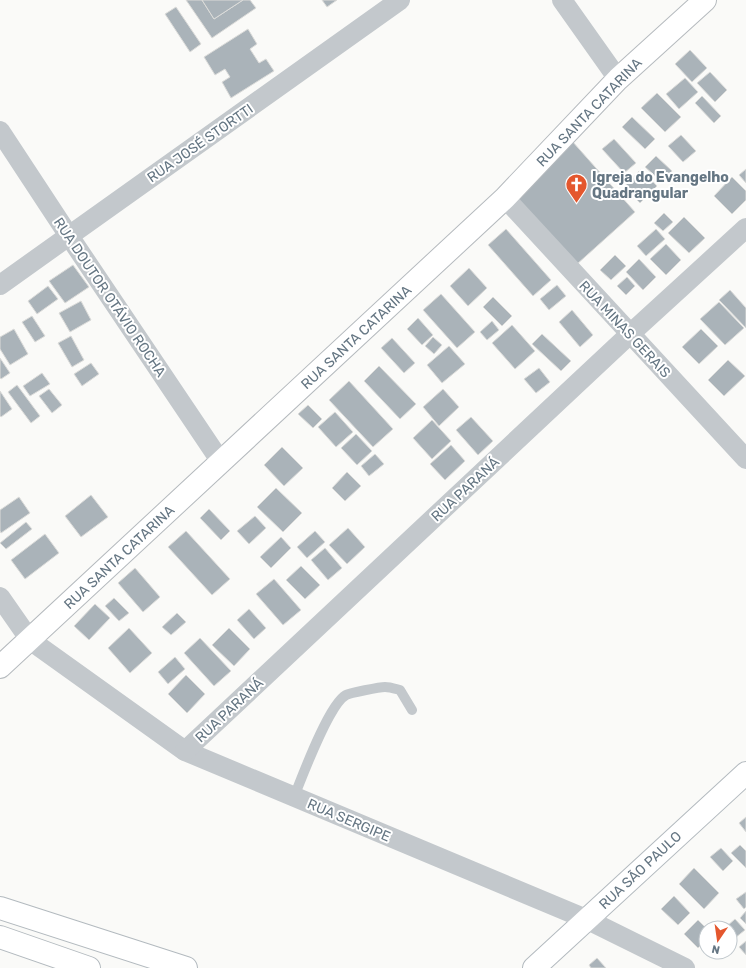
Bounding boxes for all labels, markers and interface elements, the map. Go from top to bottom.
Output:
street label: RUA SANTA CATARINA [533,54,646,170]
street label: RUA JOSÉ STORTTI [144,100,256,186]
place label: Igreja do Evangelho Quadrangular [592,169,729,202]
church icon: Igreja do Evangelho Quadrangular [563,172,589,205]
street label: RUA DOUTOR OTÁVIO ROCHA [50,214,170,381]
street label: RUA MINAS GERAIS [575,277,674,382]
street label: RUA SANTA CATARINA [298,281,415,393]
street label: RUA PARANÁ [427,452,503,525]
street label: RUA SANTA CATARINA [61,501,178,613]
street label: RUA PARANÁ [191,673,267,746]
street label: RUA SERGIPE [305,795,393,846]
street label: RUA SÃO PAULO [595,827,685,913]
north arrow [698,920,738,960]
text: N [710,942,721,956]

